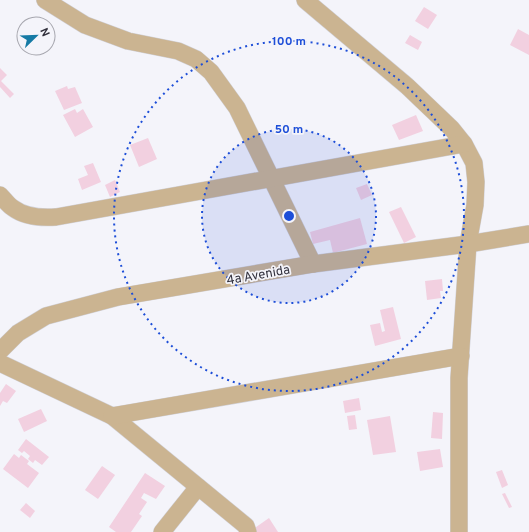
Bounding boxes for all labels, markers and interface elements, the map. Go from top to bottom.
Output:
north arrow [16,16,56,56]
text: N [36,26,52,39]
text: 100 m [272,34,306,50]
text: 50 m [275,122,303,138]
centre of rings [282,209,296,223]
street label: 4a Avenida [225,263,291,289]

